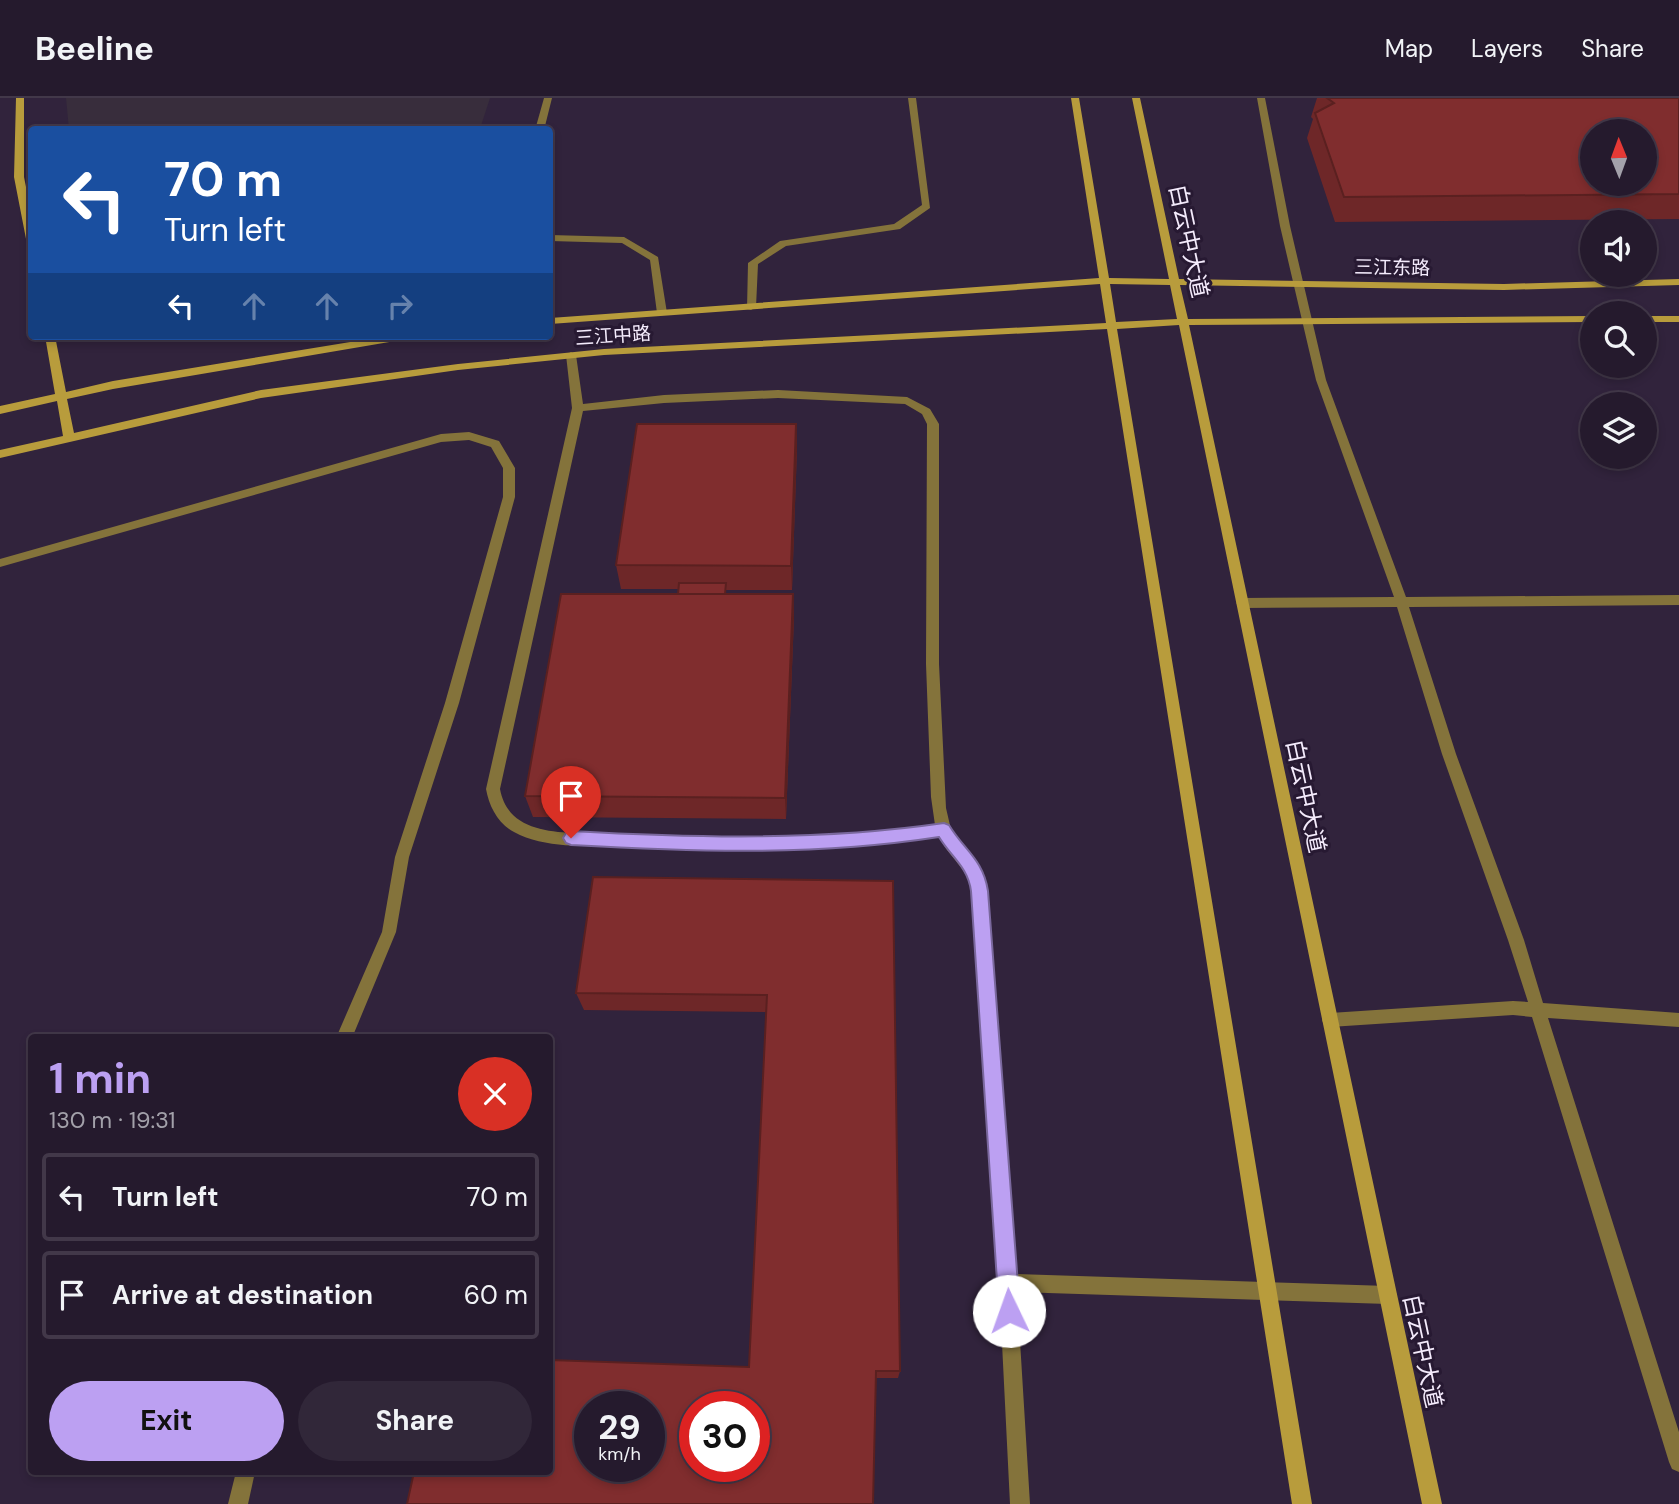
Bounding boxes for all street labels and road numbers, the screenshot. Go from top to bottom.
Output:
street label: 白云中大道 [1162,182,1216,300]
street label: 三江东路 [1354,254,1430,281]
street label: 三江中路 [574,320,652,351]
street label: 白云中大道 [1279,737,1333,855]
street label: 白云中大道 [1396,1292,1450,1410]

